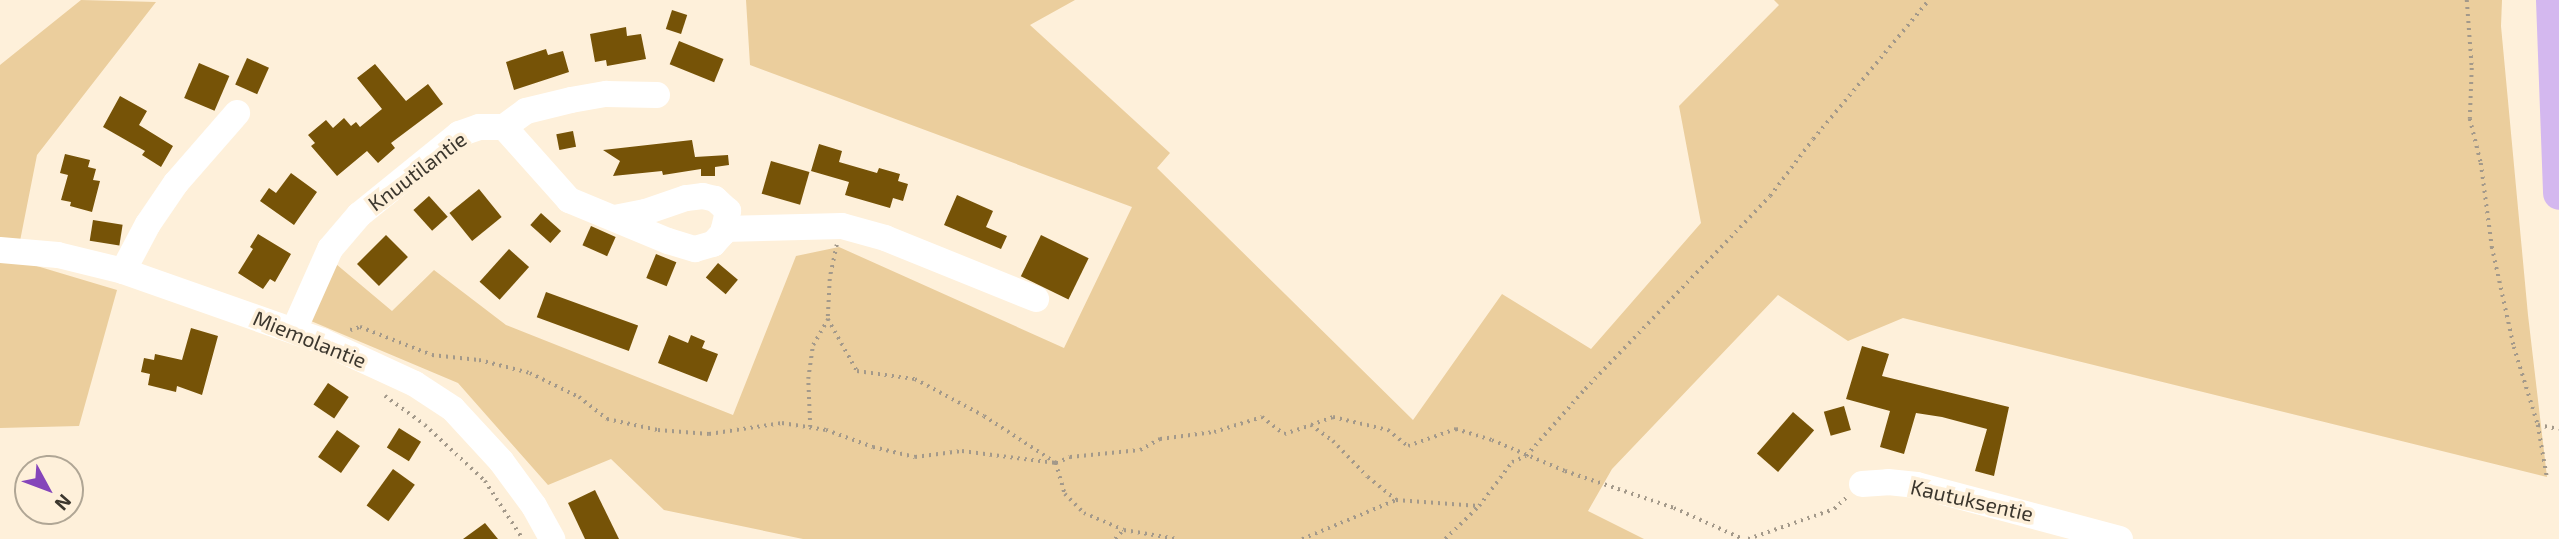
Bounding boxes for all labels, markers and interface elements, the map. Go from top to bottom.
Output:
street label: Knuutilantie [363,126,471,216]
street label: Miemolantie [250,305,370,373]
north arrow [14,455,84,525]
street label: Kautuksentie [1908,474,2036,526]
text: N [51,490,77,516]

